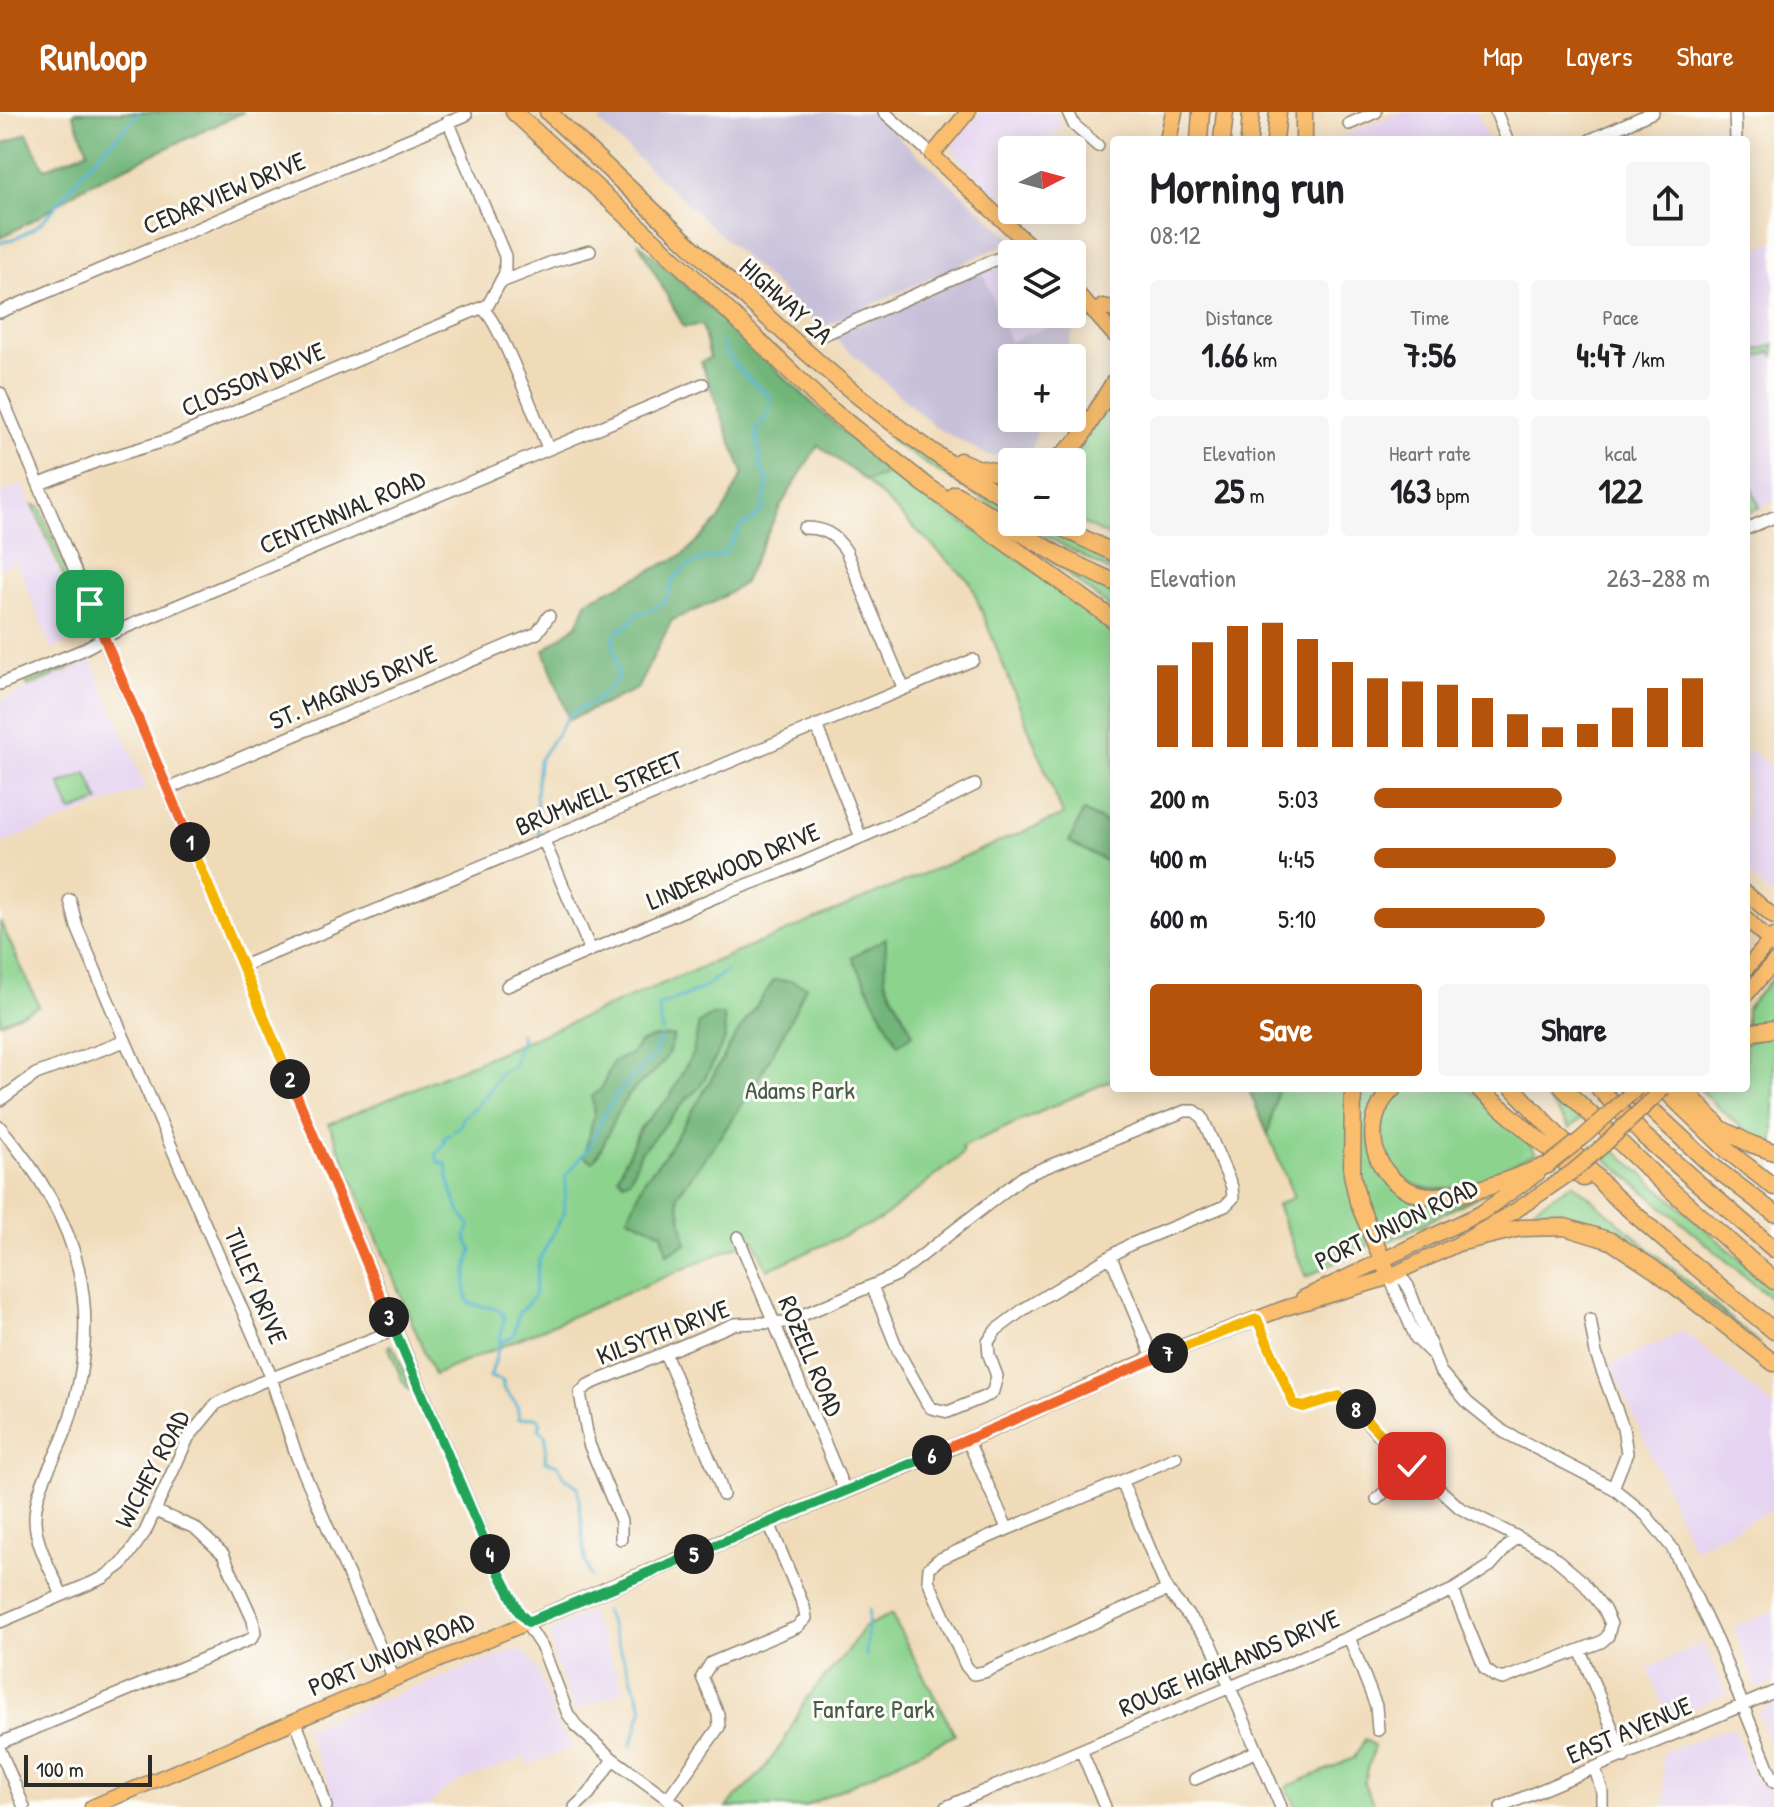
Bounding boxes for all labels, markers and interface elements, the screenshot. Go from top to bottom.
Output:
text: Runloop [40,30,147,82]
text: Map [1483,37,1523,75]
text: Layers [1567,37,1632,75]
text: Share [1676,37,1734,75]
north arrow [998,136,1086,224]
map controls [998,136,1086,536]
street label: CEDARVIEW DRIVE [137,142,311,242]
text: Morning run [1150,157,1345,217]
button: share [1626,162,1710,246]
text: 08:12 [1150,217,1201,252]
button: layers [998,240,1086,328]
street label: HIGHWAY 2A [732,249,841,352]
text: Distance [1206,302,1273,332]
text: Time [1411,302,1449,332]
text: Pace [1602,302,1639,332]
street label: CLOSSON DRIVE [176,332,330,425]
text: 1.66 [1201,332,1248,378]
text: 7:56 [1404,332,1456,378]
text: 4:47 [1576,332,1627,378]
button: + [998,344,1086,432]
text: km [1248,344,1277,374]
text: /km [1627,344,1665,374]
text: Elevation [1203,438,1276,468]
text: Heart rate [1389,438,1471,468]
text: kcal [1605,438,1637,468]
button: − [998,448,1086,536]
street label: CENTENNIAL ROAD [254,461,431,562]
text: 25 [1214,468,1244,514]
text: 163 [1390,468,1431,514]
text: 122 [1599,468,1643,514]
text: m [1244,480,1264,510]
text: bpm [1431,480,1470,510]
text: Elevation [1150,560,1236,595]
text: 263–288 m [1607,560,1710,595]
pin [56,570,124,638]
icon: arrive [68,582,112,626]
street label: ST. MAGNUS DRIVE [264,635,442,738]
street label: BRUMWELL STREET [510,741,689,844]
text: 200 m [1150,781,1209,816]
text: 5:03 [1278,781,1318,816]
street label: LINDERWOOD DRIVE [641,813,825,918]
pin: 1 [170,822,210,862]
text: 1 [186,827,194,857]
text: 400 m [1150,841,1207,876]
text: 4:45 [1278,841,1315,876]
text: 600 m [1150,901,1207,936]
text: 5:10 [1278,901,1316,936]
button: Save [1150,984,1422,1076]
button: Share [1438,984,1710,1076]
pin: 2 [270,1059,310,1099]
text: 2 [285,1064,295,1094]
park label: Adams Park [745,1072,855,1107]
street label: PORT UNION ROAD [1309,1169,1483,1278]
street label: TILLEY DRIVE [216,1222,297,1350]
street label: KILSYTH DRIVE [591,1290,735,1373]
street label: ROZELL ROAD [770,1290,853,1422]
pin: 3 [369,1297,409,1337]
text: 3 [384,1302,394,1332]
pin: 7 [1148,1333,1188,1373]
text: 7 [1163,1338,1173,1368]
pin: 8 [1336,1389,1376,1429]
text: 8 [1351,1394,1361,1424]
street label: WICHEY ROAD [106,1403,198,1534]
pin [1378,1432,1446,1500]
pin: 6 [912,1435,952,1475]
text: 6 [928,1440,936,1470]
icon: check [1390,1444,1434,1488]
pin: 4 [470,1534,510,1574]
pin: 5 [674,1534,714,1574]
text: 4 [486,1539,494,1569]
text: 5 [689,1539,699,1569]
street label: ROUGE HIGHLANDS DRIVE [1113,1600,1345,1725]
street label: PORT UNION ROAD [303,1603,480,1704]
street label: EAST AVENUE [1561,1687,1697,1772]
park label: Fanfare Park [812,1691,935,1726]
scale bar [24,1751,152,1787]
text: 100 m [36,1754,84,1784]

